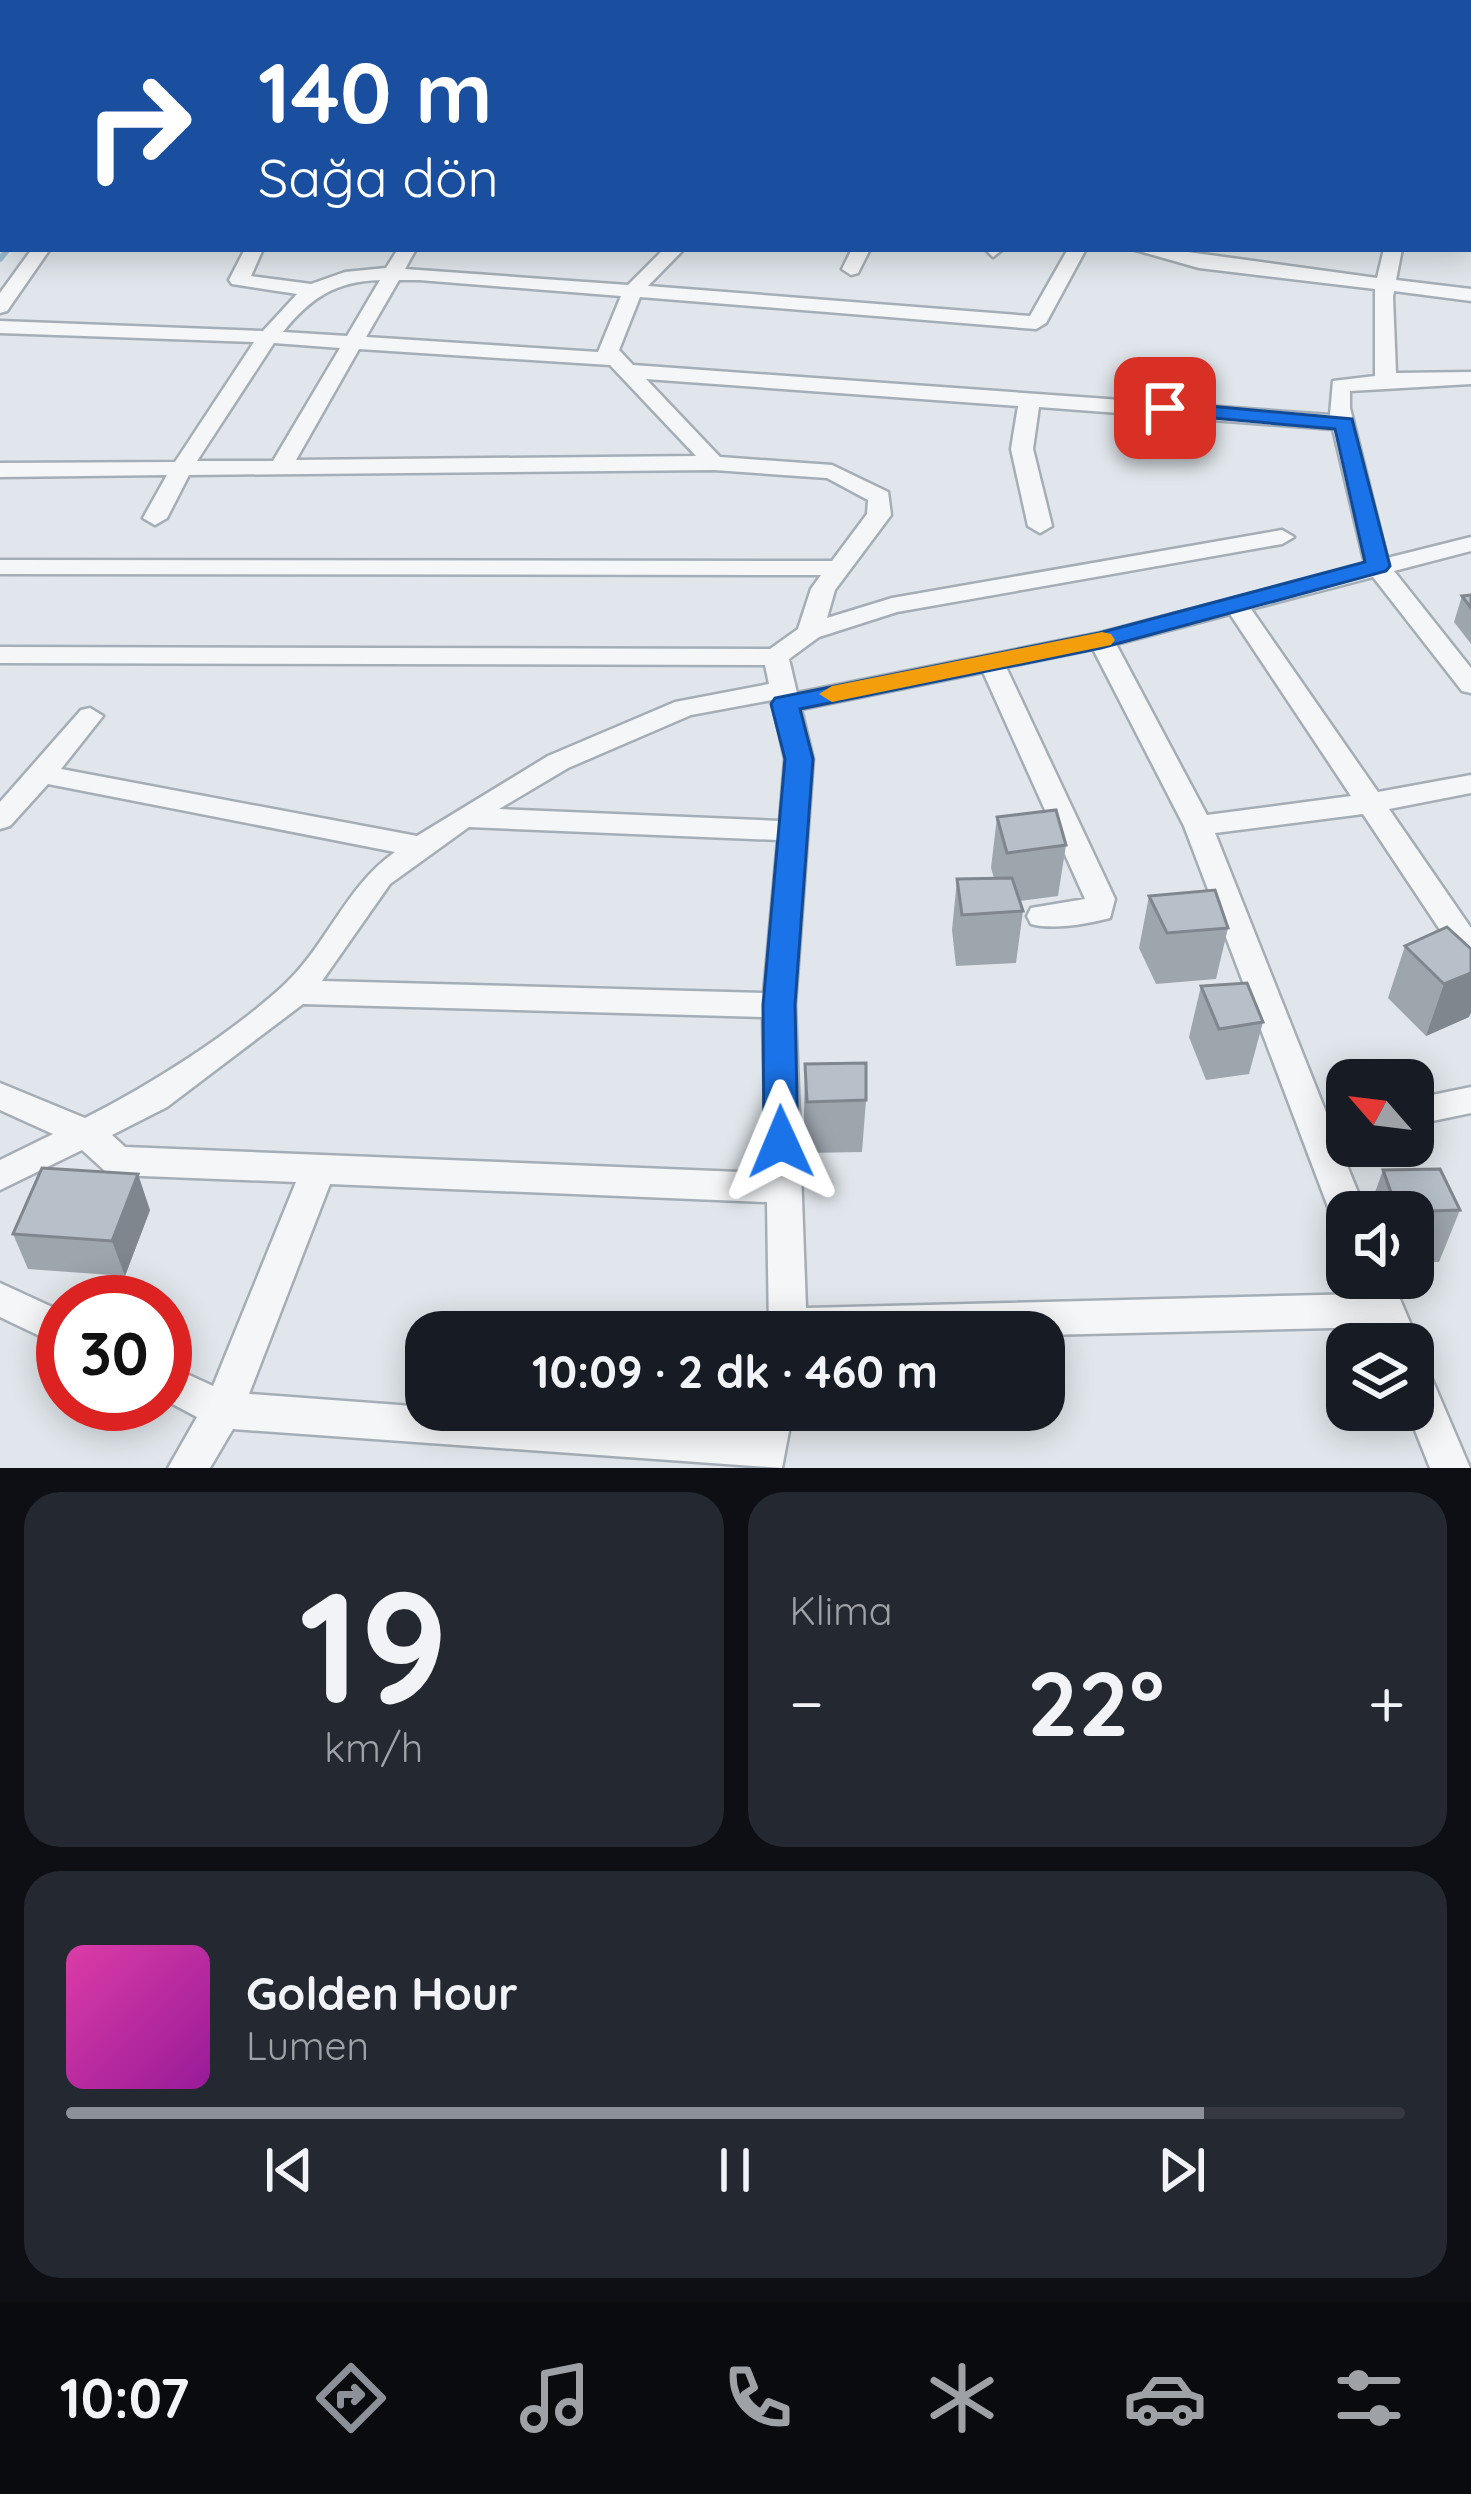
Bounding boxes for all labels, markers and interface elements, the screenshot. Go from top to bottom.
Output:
text: 140 m [258,39,493,144]
icon: right [60,48,216,204]
text: Sağa dön [258,143,499,211]
pin [1114,357,1216,459]
icon: arrive [1132,375,1198,441]
north arrow [1326,1059,1434,1167]
map controls [1326,1059,1434,1431]
position arrow [718,1079,844,1205]
button: sound [1326,1191,1434,1299]
speed limit sign: 30 [36,1275,192,1431]
button: layers [1326,1323,1434,1431]
text: 10:09 · 2 dk · 460 m [532,1343,938,1399]
text: 19 [299,1547,448,1742]
text: Klima [790,1586,892,1635]
text: 22° [1027,1646,1165,1759]
text: − [790,1661,824,1744]
text: + [1368,1661,1405,1744]
text: km/h [324,1723,423,1772]
text: Golden Hour [246,1965,518,2021]
text: Lumen [246,2021,369,2070]
icon: previous [256,2137,322,2203]
icon: pause [702,2137,768,2203]
icon: next [1149,2137,1215,2203]
icon: directions [309,2356,393,2440]
icon: music [513,2356,597,2440]
icon: phone [716,2356,800,2440]
icon: climate [920,2356,1004,2440]
icon: car [1123,2356,1207,2440]
icon: filters [1327,2356,1411,2440]
text: 10:07 [60,2364,189,2432]

